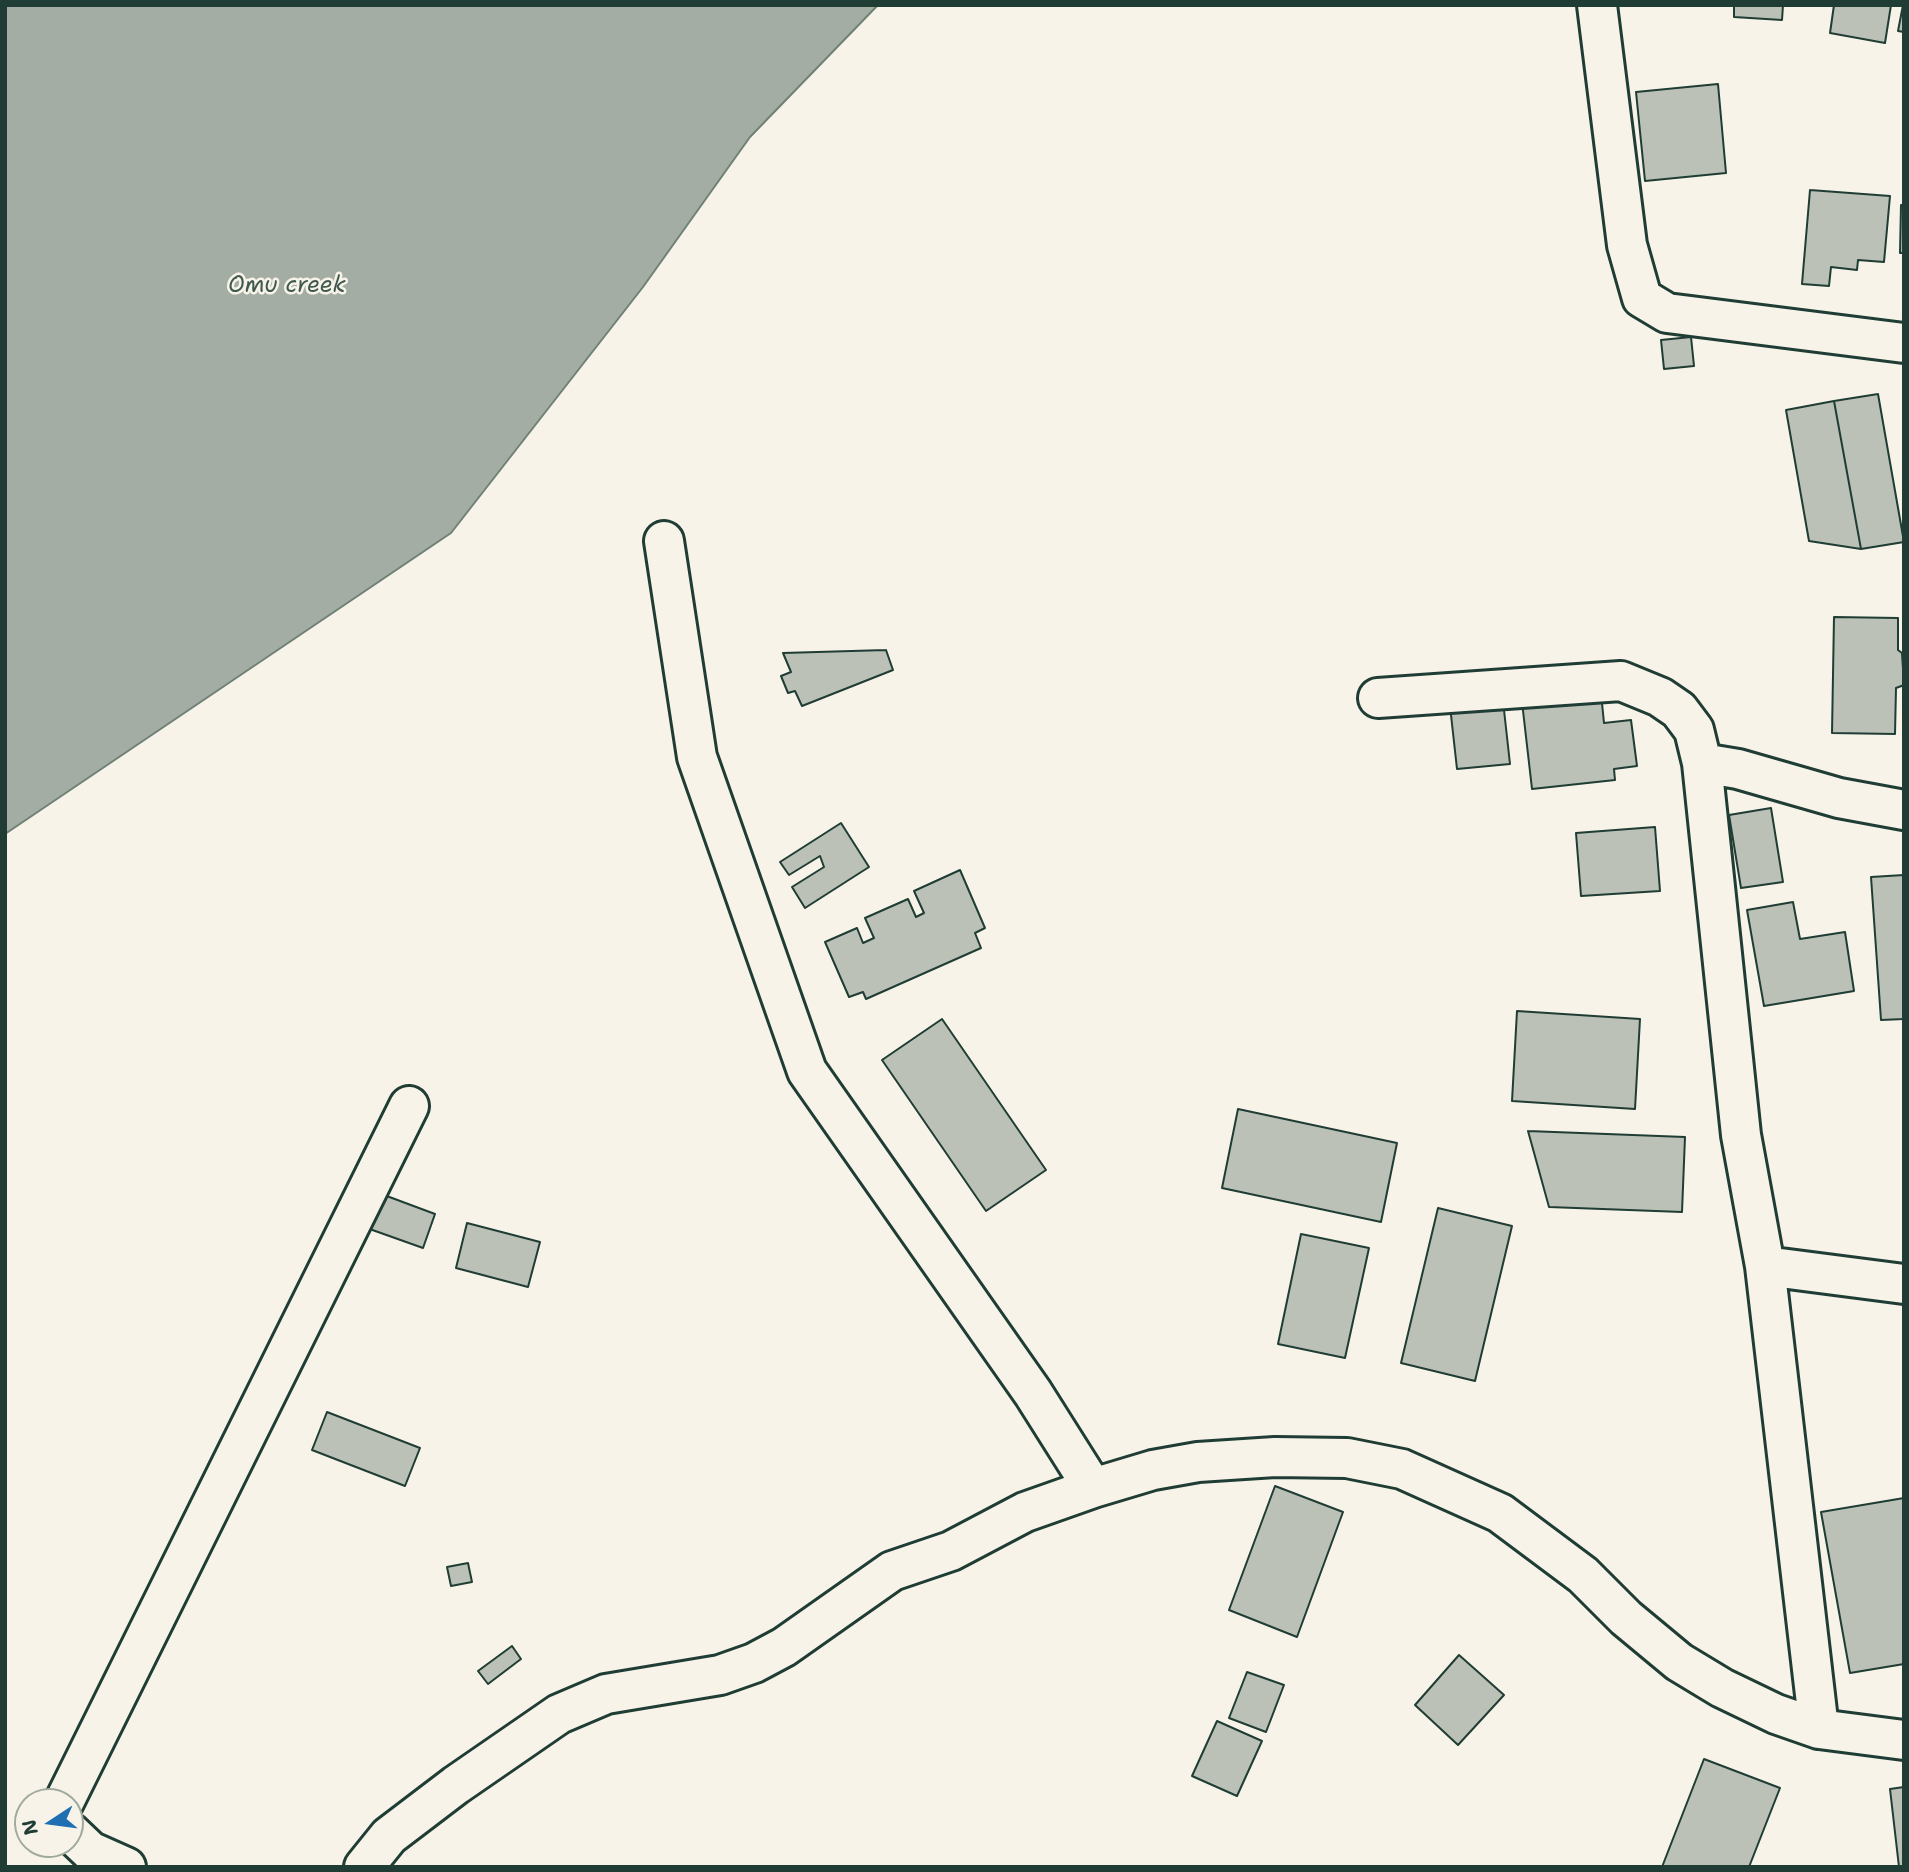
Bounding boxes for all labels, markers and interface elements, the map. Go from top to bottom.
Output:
water label: Omu creek [228,272,346,300]
north arrow [14,1788,84,1858]
text: N [16,1817,44,1838]

